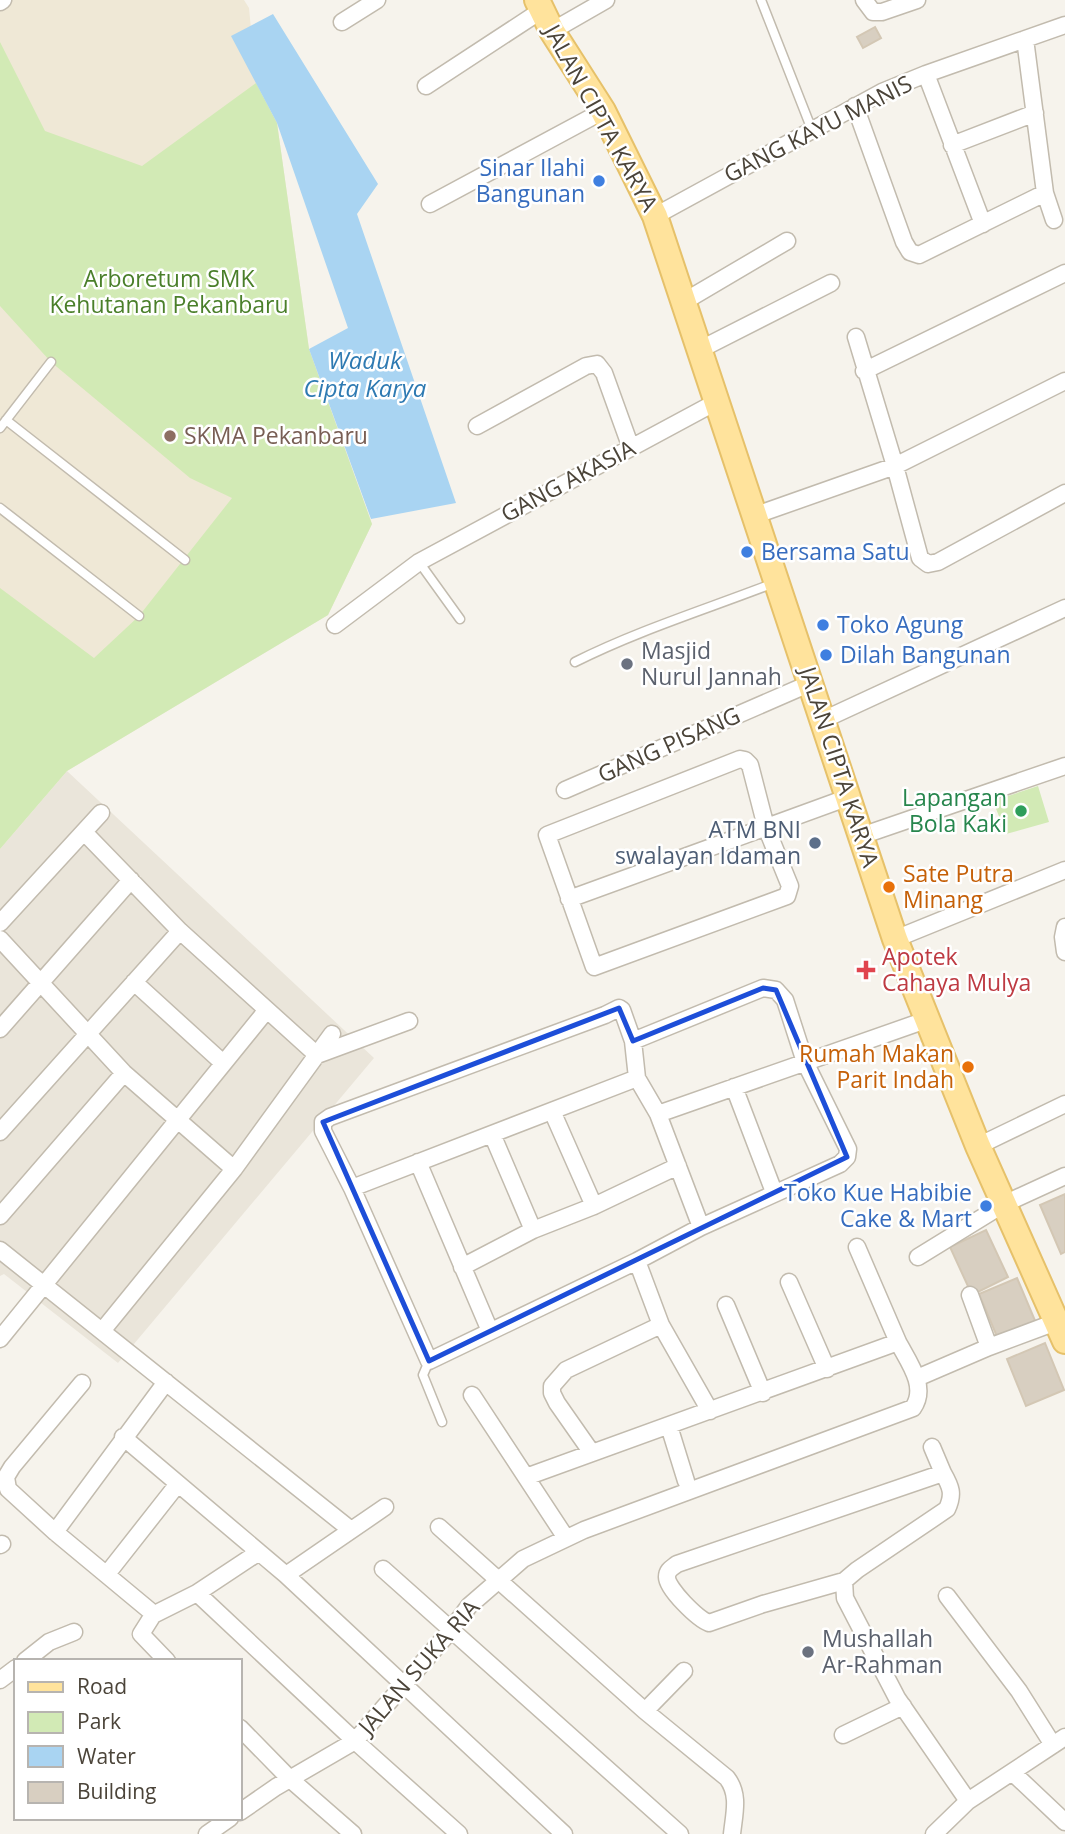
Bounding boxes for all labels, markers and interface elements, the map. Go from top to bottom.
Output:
street label: JALAN CIPTA KARYA [536,17,667,217]
street label: GANG KAYU MANIS [718,67,917,189]
place label: Sinar Ilahi Bangunan [476,151,585,209]
marker: Sinar Ilahi Bangunan [591,173,607,189]
park label: Arboretum SMK Kehutanan Pekanbaru [49,262,289,320]
water label: Waduk Cipta Karya [304,343,427,404]
place label: SKMA Pekanbaru [184,419,368,451]
marker: SKMA Pekanbaru [162,428,178,444]
street label: GANG AKASIA [495,431,641,529]
place label: Bersama Satu [761,535,910,567]
marker: Bersama Satu [739,544,755,560]
place label: Toko Agung [837,608,964,640]
marker: Toko Agung [815,617,831,633]
place label: Masjid Nurul Jannah [641,634,782,692]
place label: Dilah Bangunan [840,638,1011,670]
marker: Dilah Bangunan [818,647,834,663]
marker: Masjid Nurul Jannah [619,656,635,672]
street label: JALAN CIPTA KARYA [792,661,888,871]
street label: GANG PISANG [592,698,745,790]
place label: Lapangan Bola Kaki [902,781,1007,839]
marker: Lapangan Bola Kaki [1013,803,1029,819]
place label: ATM BNI swalayan Idaman [615,813,801,871]
marker: ATM BNI swalayan Idaman [807,835,823,851]
place label: Sate Putra Minang [903,857,1014,915]
marker: Sate Putra Minang [881,879,897,895]
place label: Apotek Cahaya Mulya [882,940,1031,998]
marker: Apotek Cahaya Mulya [856,960,876,980]
place label: Rumah Makan Parit Indah [799,1037,954,1095]
marker: Rumah Makan Parit Indah [960,1059,976,1075]
place label: Toko Kue Habibie Cake & Mart [784,1176,972,1234]
marker: Toko Kue Habibie Cake & Mart [978,1198,994,1214]
street label: JALAN SUKA RIA [349,1591,486,1742]
place label: Mushallah Ar-Rahman [822,1622,943,1680]
marker: Mushallah Ar-Rahman [800,1644,816,1660]
legend [14,1659,242,1820]
text: Road [77,1672,127,1700]
text: Park [77,1707,121,1735]
text: Water [77,1742,136,1770]
text: Building [77,1777,156,1805]

